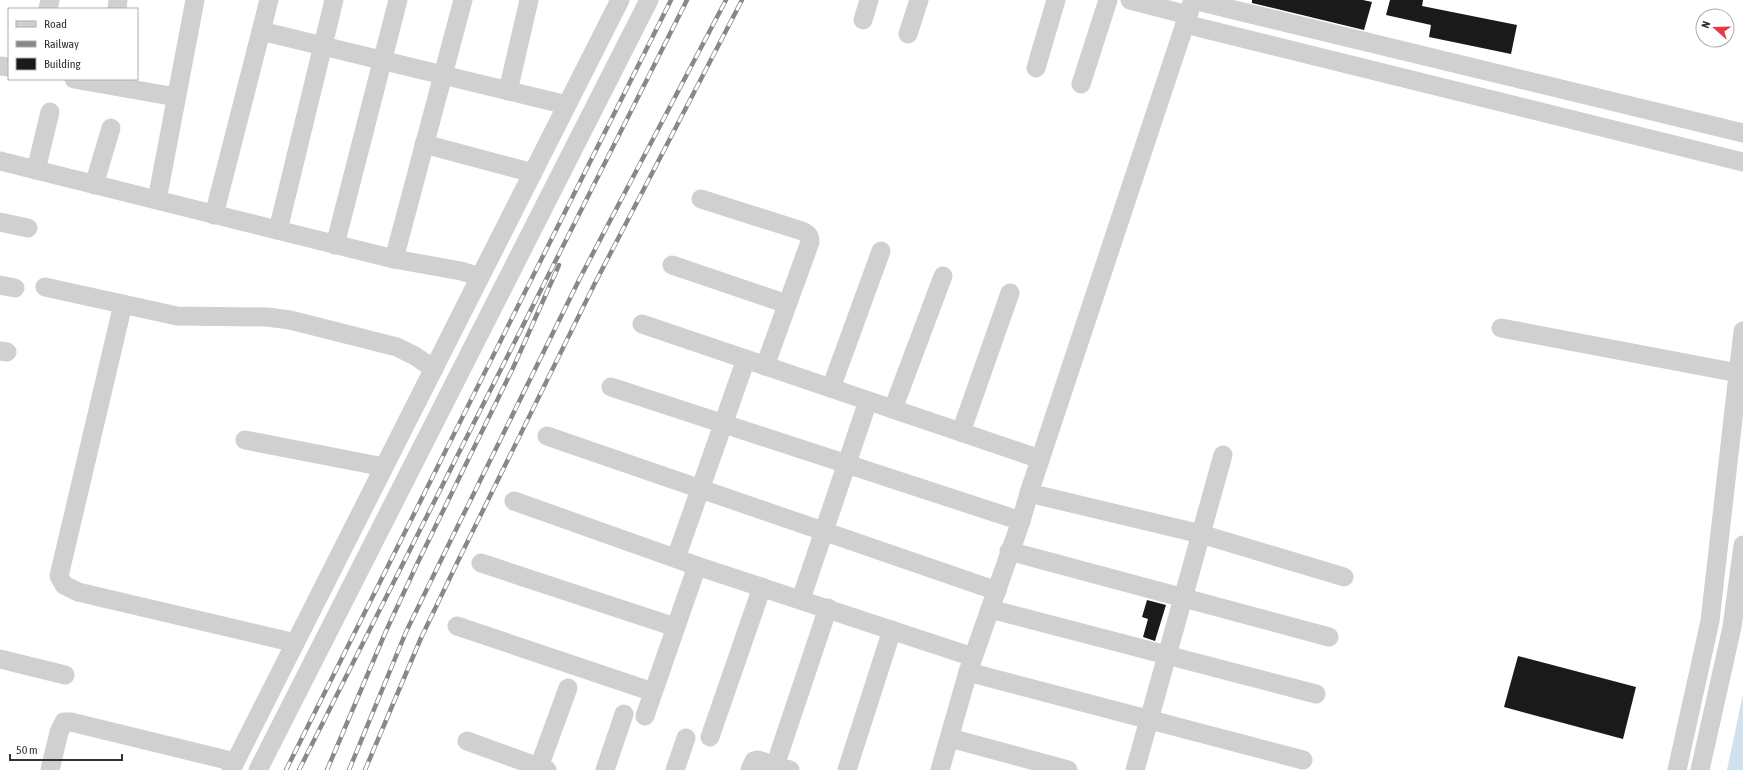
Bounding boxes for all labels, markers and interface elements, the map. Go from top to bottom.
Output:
legend [8,8,138,80]
north arrow [1695,8,1735,48]
text: Road [44,17,67,31]
text: N [1699,19,1712,30]
text: Railway [44,37,79,51]
text: Building [44,57,82,71]
scale bar [10,736,122,762]
text: 50 m [16,743,38,757]

